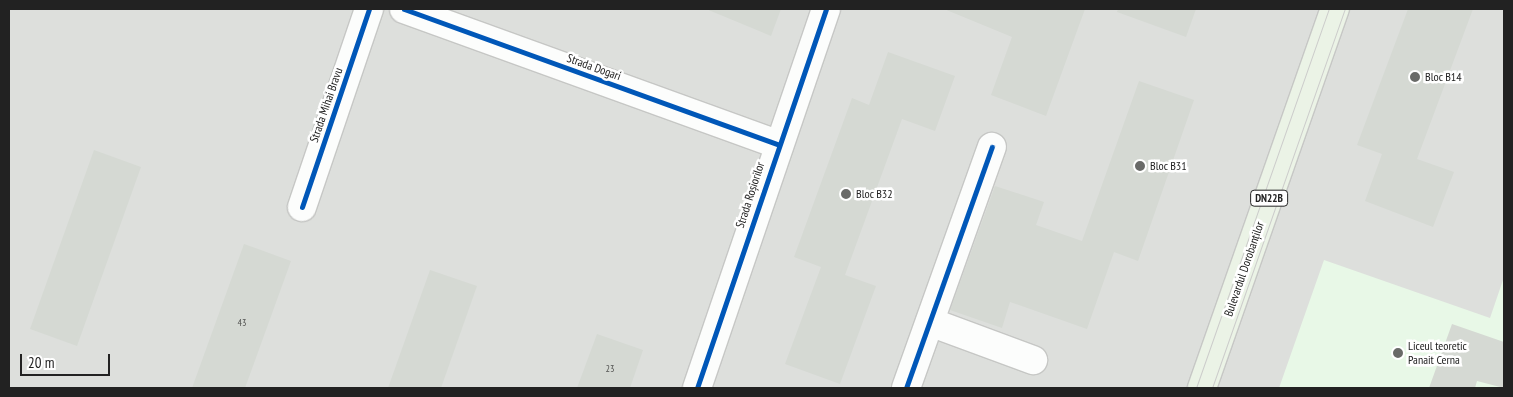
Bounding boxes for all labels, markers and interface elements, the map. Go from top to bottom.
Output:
street label: Strada Dogari [565,51,623,83]
street label: Strada Mihai Bravu [306,66,346,144]
place label: Bloc B14 [1425,70,1462,84]
marker: Bloc B14 [1409,71,1421,83]
place label: Bloc B31 [1150,159,1187,173]
street label: Strada Roșiorilor [733,160,767,230]
marker: Bloc B31 [1134,160,1146,172]
place label: Bloc B32 [856,187,893,201]
marker: Bloc B32 [840,188,852,200]
road number: DN22B [1249,190,1289,207]
street label: Bulevardul Dorobanților [1221,220,1267,318]
house number: 43 [238,317,246,329]
place label: Liceul teoretic Panait Cerna [1408,339,1467,367]
scale bar [22,344,112,376]
marker: Liceul teoretic Panait Cerna [1392,347,1404,359]
text: 20 m [28,353,54,372]
house number: 23 [606,363,614,375]

